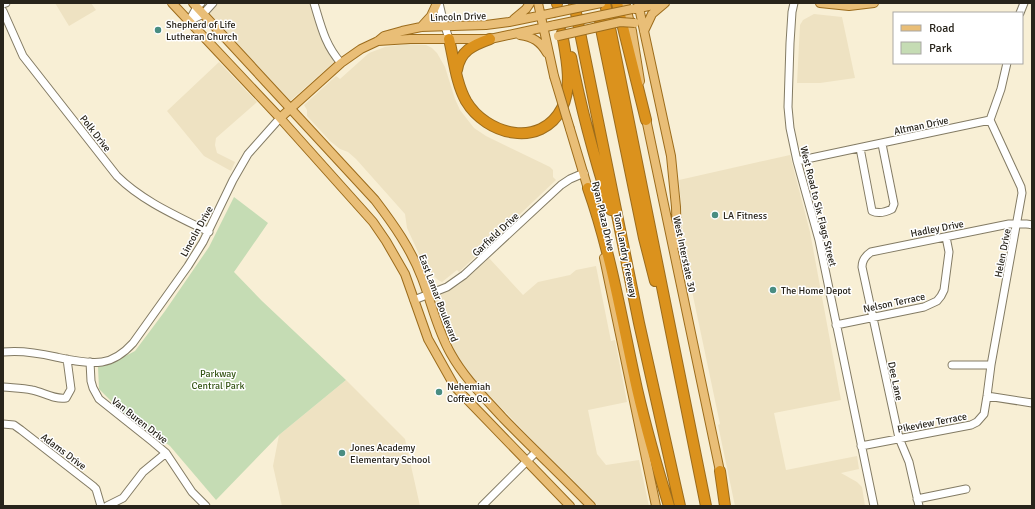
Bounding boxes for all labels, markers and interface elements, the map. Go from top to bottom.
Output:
street label: Lincoln Drive [430,10,486,24]
legend [893,12,1023,64]
place label: Shepherd of Life Lutheran Church [166,19,237,43]
text: Road [929,21,955,36]
marker: Shepherd of Life Lutheran Church [153,25,163,35]
text: Park [929,41,952,56]
street label: Polk Drive [77,113,113,154]
street label: Altman Drive [893,114,950,138]
street label: West Road to Six Flags Street [797,145,839,268]
street label: Ryan Plaza Drive [589,180,617,252]
street label: Lincoln Drive [178,204,216,259]
street label: Garfield Drive [470,210,521,259]
marker: LA Fitness [710,210,720,220]
place label: LA Fitness [723,210,768,222]
street label: Tom Landry Freeway [611,212,639,299]
street label: West Interstate 30 [670,215,698,294]
street label: Hadley Drive [910,218,965,240]
street label: Helen Drive [992,228,1014,279]
street label: East Lamar Boulevard [416,253,460,344]
marker: The Home Depot [768,285,778,295]
place label: The Home Depot [781,285,852,297]
street label: Nelson Terrace [862,291,926,315]
street label: Dee Lane [885,361,905,402]
park label: Parkway Central Park [192,368,244,392]
place label: Nehemiah Coffee Co. [447,381,491,405]
marker: Nehemiah Coffee Co. [434,387,444,397]
street label: Van Buren Drive [109,395,170,446]
street label: Pikeview Terrace [896,410,968,436]
street label: Adams Drive [38,431,88,473]
place label: Jones Academy Elementary School [350,442,430,466]
marker: Jones Academy Elementary School [337,448,347,458]

